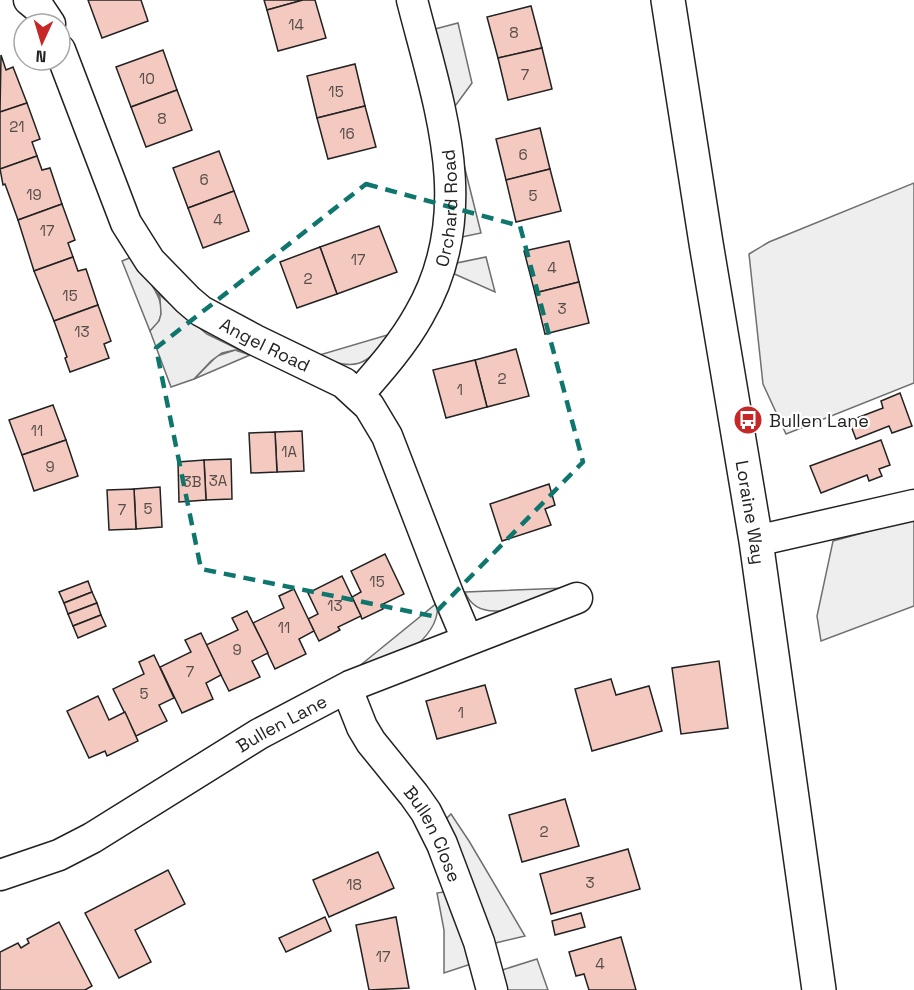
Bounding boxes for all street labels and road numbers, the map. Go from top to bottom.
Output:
street label: Orchard Road [429,148,462,269]
street label: Angel Road [216,312,314,376]
street label: Loraine Way [731,459,771,566]
street label: Bullen Lane [232,689,331,757]
street label: Bullen Close [399,781,467,885]

